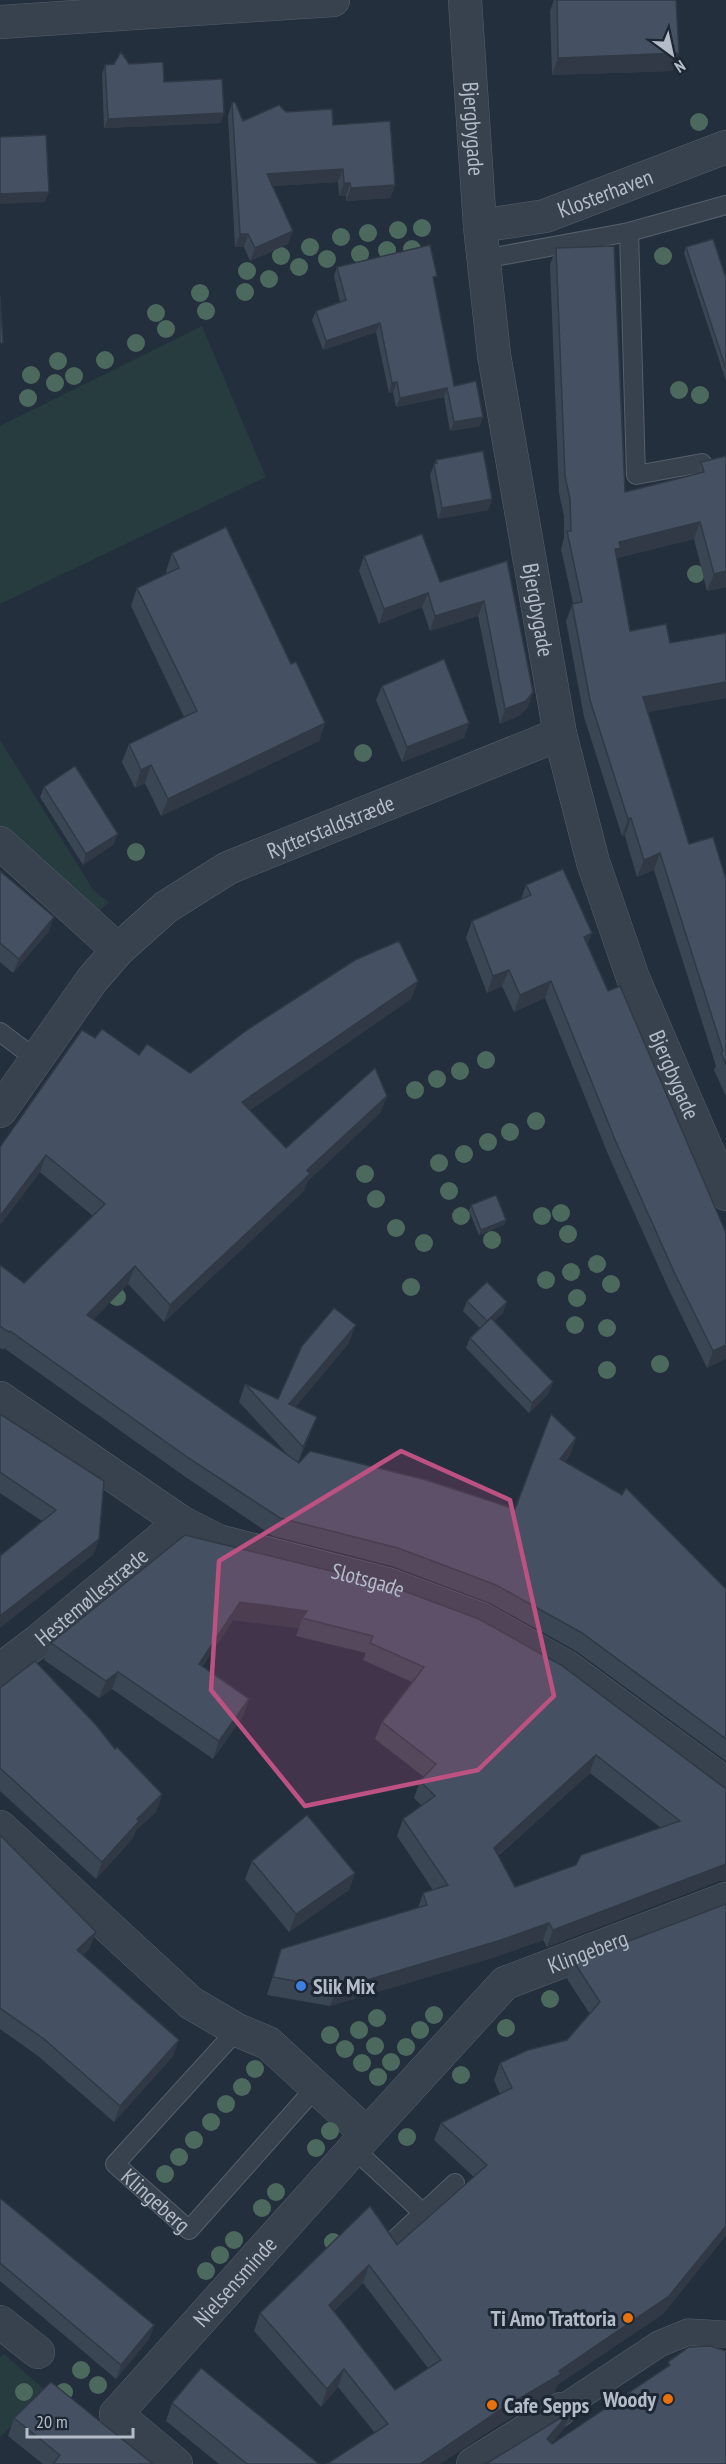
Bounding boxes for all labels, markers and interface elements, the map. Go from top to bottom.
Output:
north arrow [642,24,702,84]
text: N [671,56,689,77]
street label: Bjergbygade [456,81,491,177]
street label: Klosterhaven [553,162,657,224]
street label: Bjergbygade [517,561,560,659]
street label: Rytterstaldstræde [263,788,398,865]
street label: Bjergbygade [643,1026,706,1123]
street label: Hestemøllestræde [29,1542,154,1652]
street label: Slotsgade [329,1556,409,1603]
street label: Klingeberg [544,1924,631,1980]
place label: Slik Mix [313,1972,376,2000]
marker: Slik Mix [294,1979,308,1993]
street label: Klingeberg [115,2162,196,2239]
street label: Nielsensminde [187,2231,283,2333]
place label: Ti Amo Trattoria [491,2304,616,2332]
marker: Ti Amo Trattoria [621,2311,635,2325]
place label: Woody [602,2385,657,2413]
place label: Cafe Sepps [504,2391,590,2419]
marker: Woody [661,2392,675,2406]
marker: Cafe Sepps [485,2398,499,2412]
scale bar [27,2401,134,2439]
text: 20 m [36,2410,68,2433]

